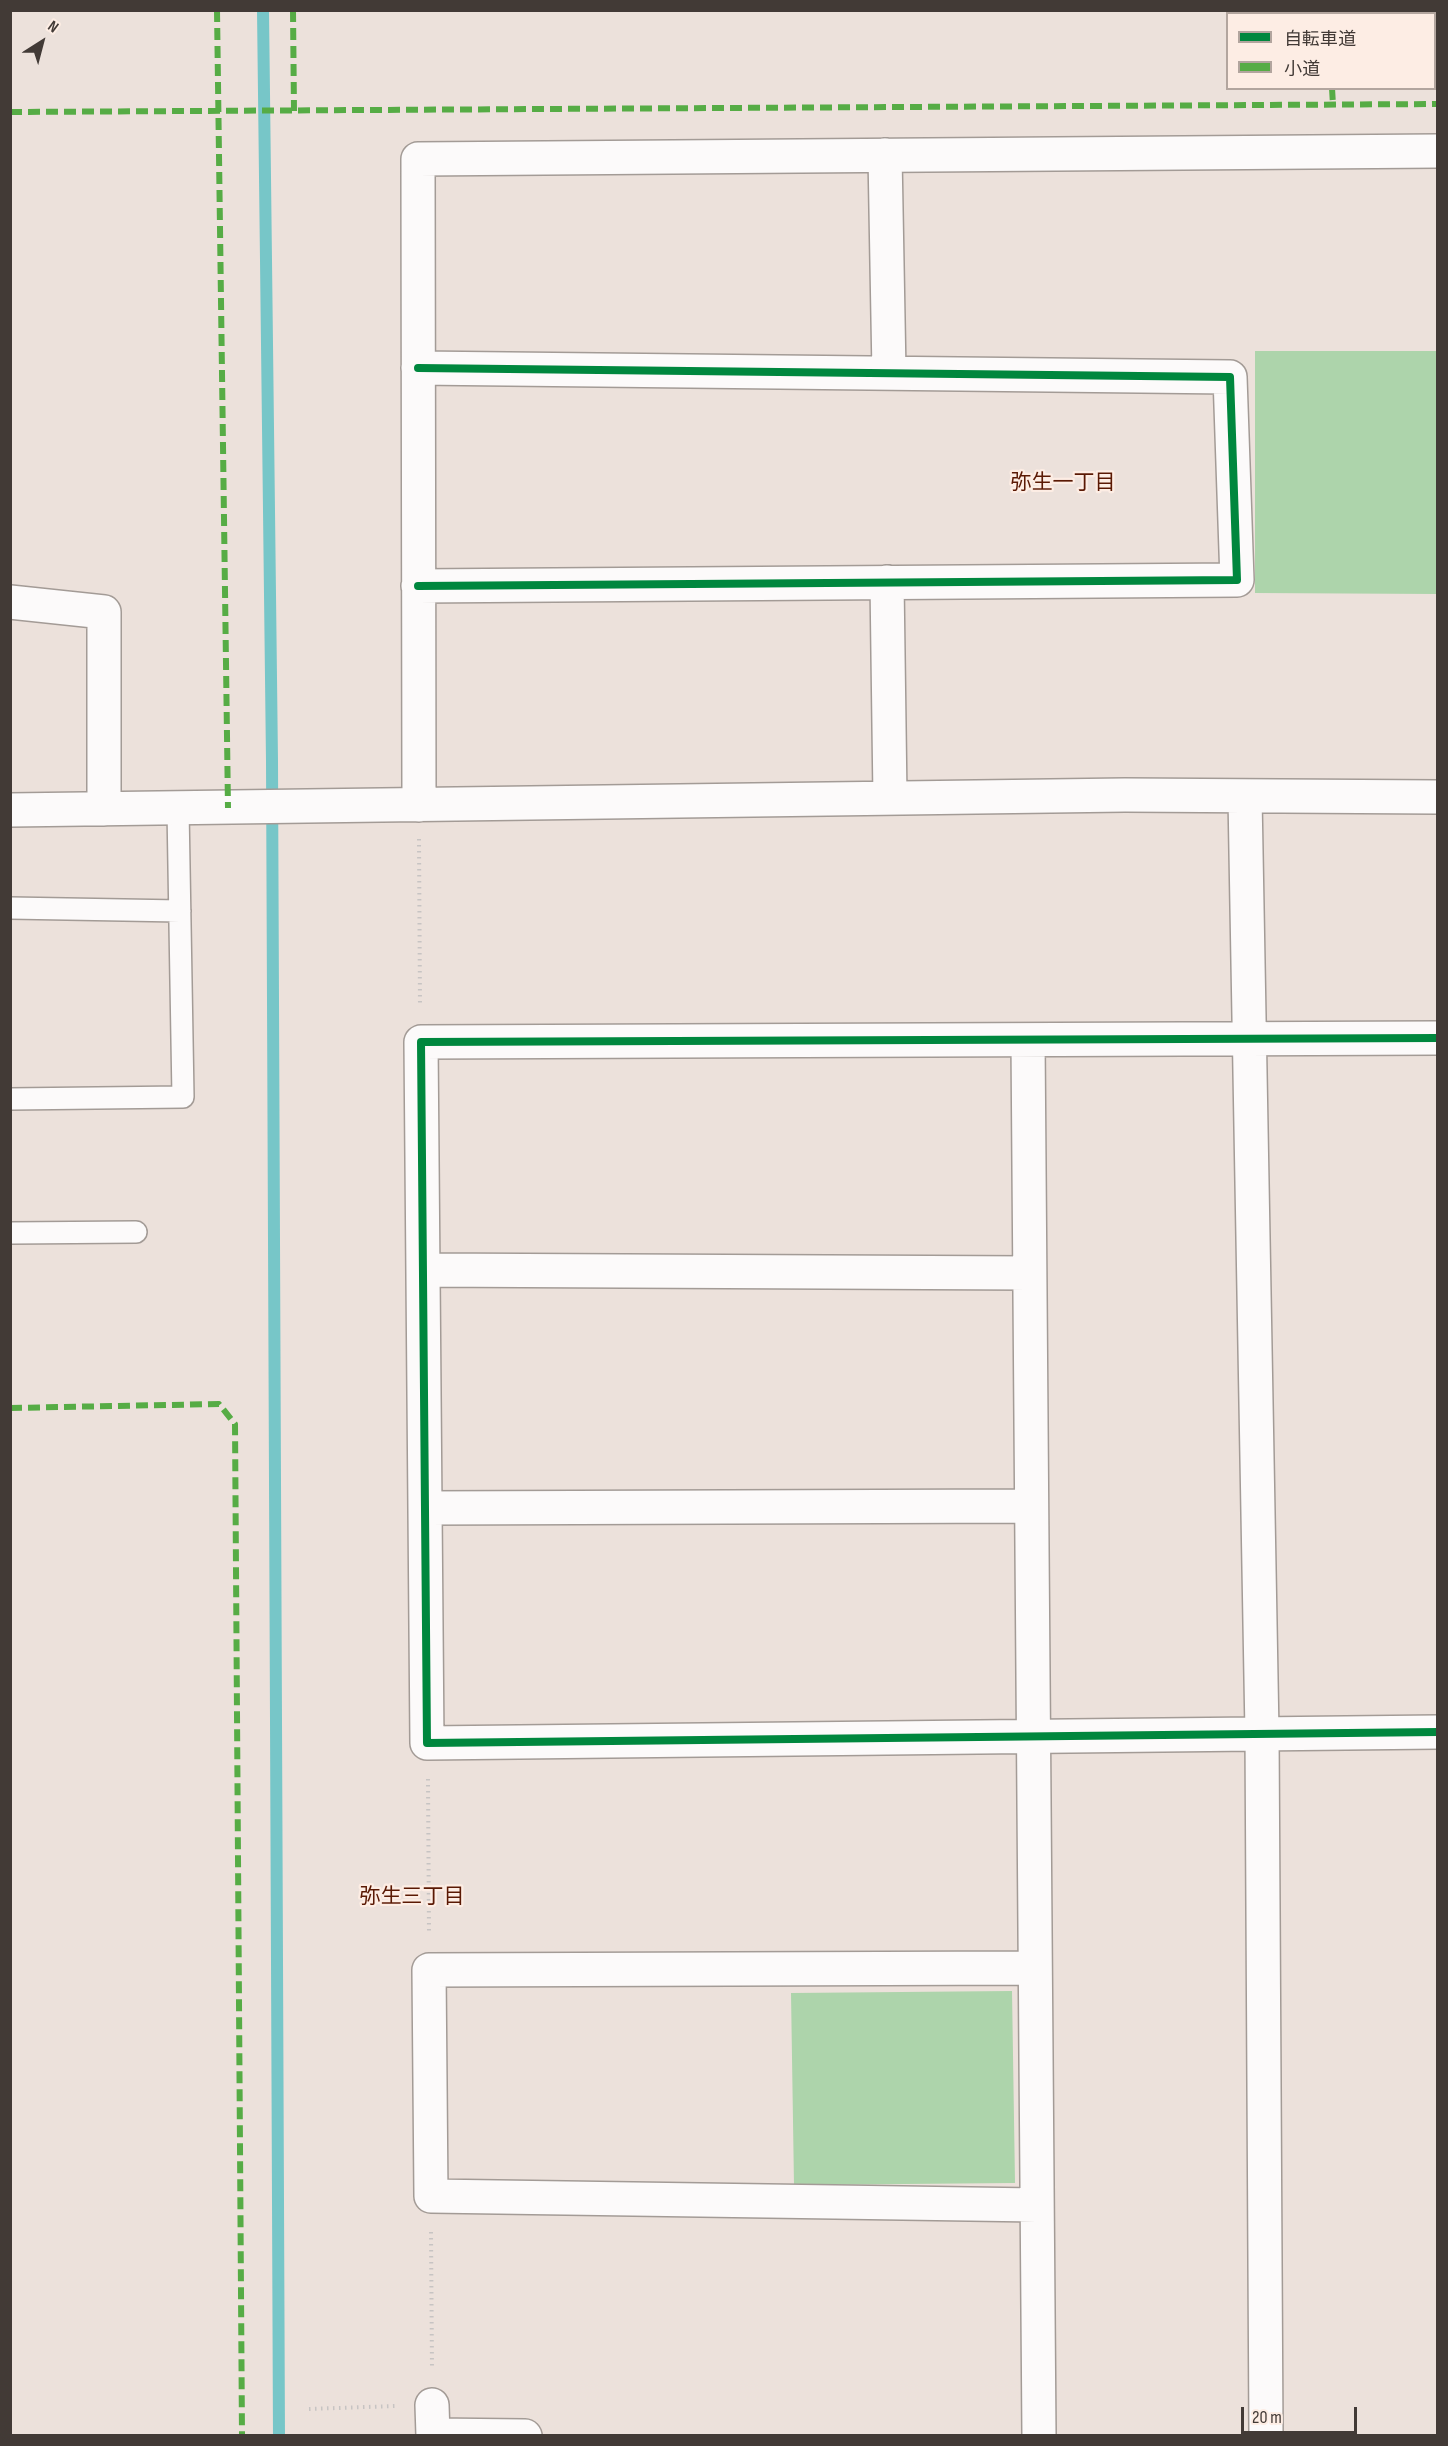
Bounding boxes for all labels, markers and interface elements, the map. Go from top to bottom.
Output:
north arrow [12,12,72,72]
legend [1226,12,1436,90]
text: N [44,17,62,37]
text: 自転車道 [1284,29,1356,50]
text: 小道 [1284,59,1320,80]
district label: 弥生一丁目 [1011,471,1115,497]
district label: 弥生三丁目 [360,1885,464,1911]
scale bar [1244,2395,1360,2433]
text: 20 m [1252,2407,1282,2428]

